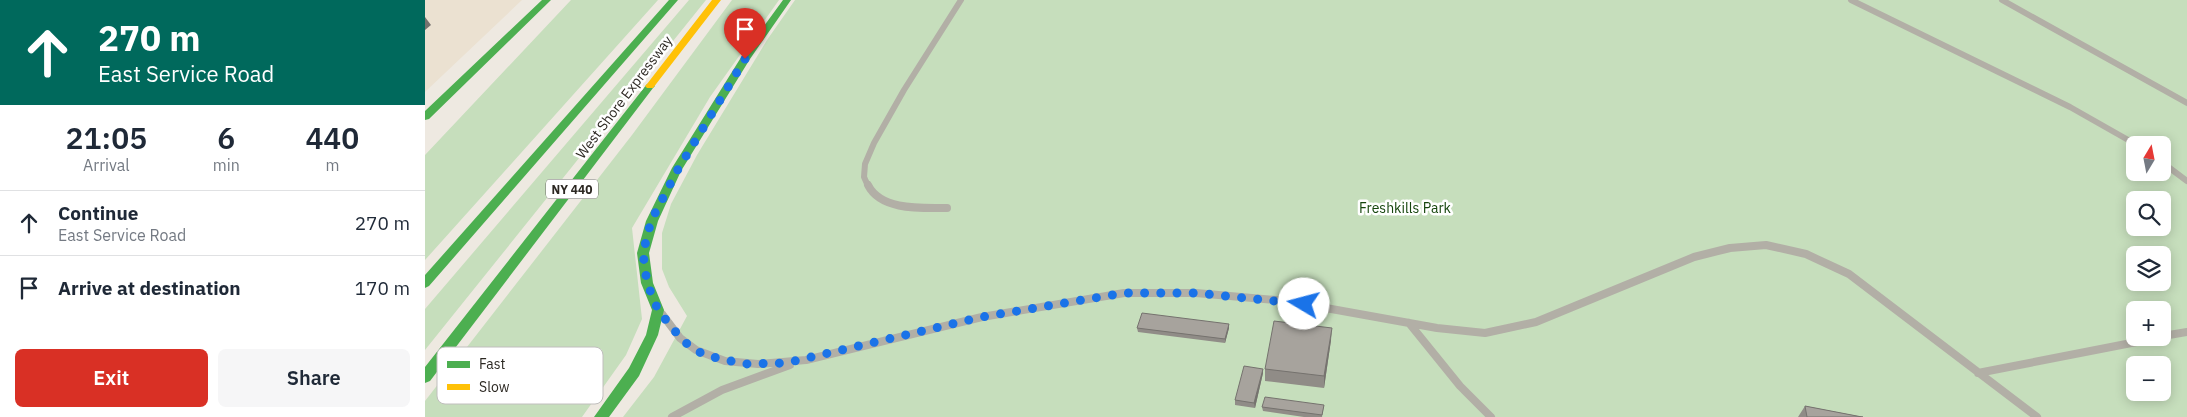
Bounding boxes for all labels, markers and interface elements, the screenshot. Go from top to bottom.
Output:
pin [724,8,766,59]
text: 270 m [98,15,201,61]
icon: arrive [731,15,759,43]
icon: ahead [15,20,80,85]
street label: West Shore Expressway [572,32,676,162]
text: East Service Road [98,59,274,88]
text: 21:05 [66,118,147,157]
text: 6 [217,118,235,157]
text: 440 [305,118,359,157]
north arrow [2126,136,2171,181]
map controls [2126,136,2171,401]
text: Arrival [83,155,130,175]
text: min [213,155,240,175]
text: m [325,155,339,175]
road number: NY 440 [546,180,598,198]
button: search [2126,191,2171,236]
park label: Freshkills Park [1359,199,1452,217]
text: Continue [58,201,138,225]
icon: ahead [15,209,43,237]
text: 270 m [355,211,410,235]
text: East Service Road [58,225,186,245]
button: layers [2126,246,2171,291]
icon: arrive [15,274,43,302]
text: Arrive at destination [58,276,241,300]
text: 170 m [355,276,410,300]
position arrow [1277,277,1329,329]
button: + [2126,301,2171,346]
legend [437,347,603,404]
button: Exit [15,349,208,407]
button: Share [218,349,410,407]
text: Fast [479,355,505,373]
button: − [2126,356,2171,401]
text: Slow [479,378,510,396]

